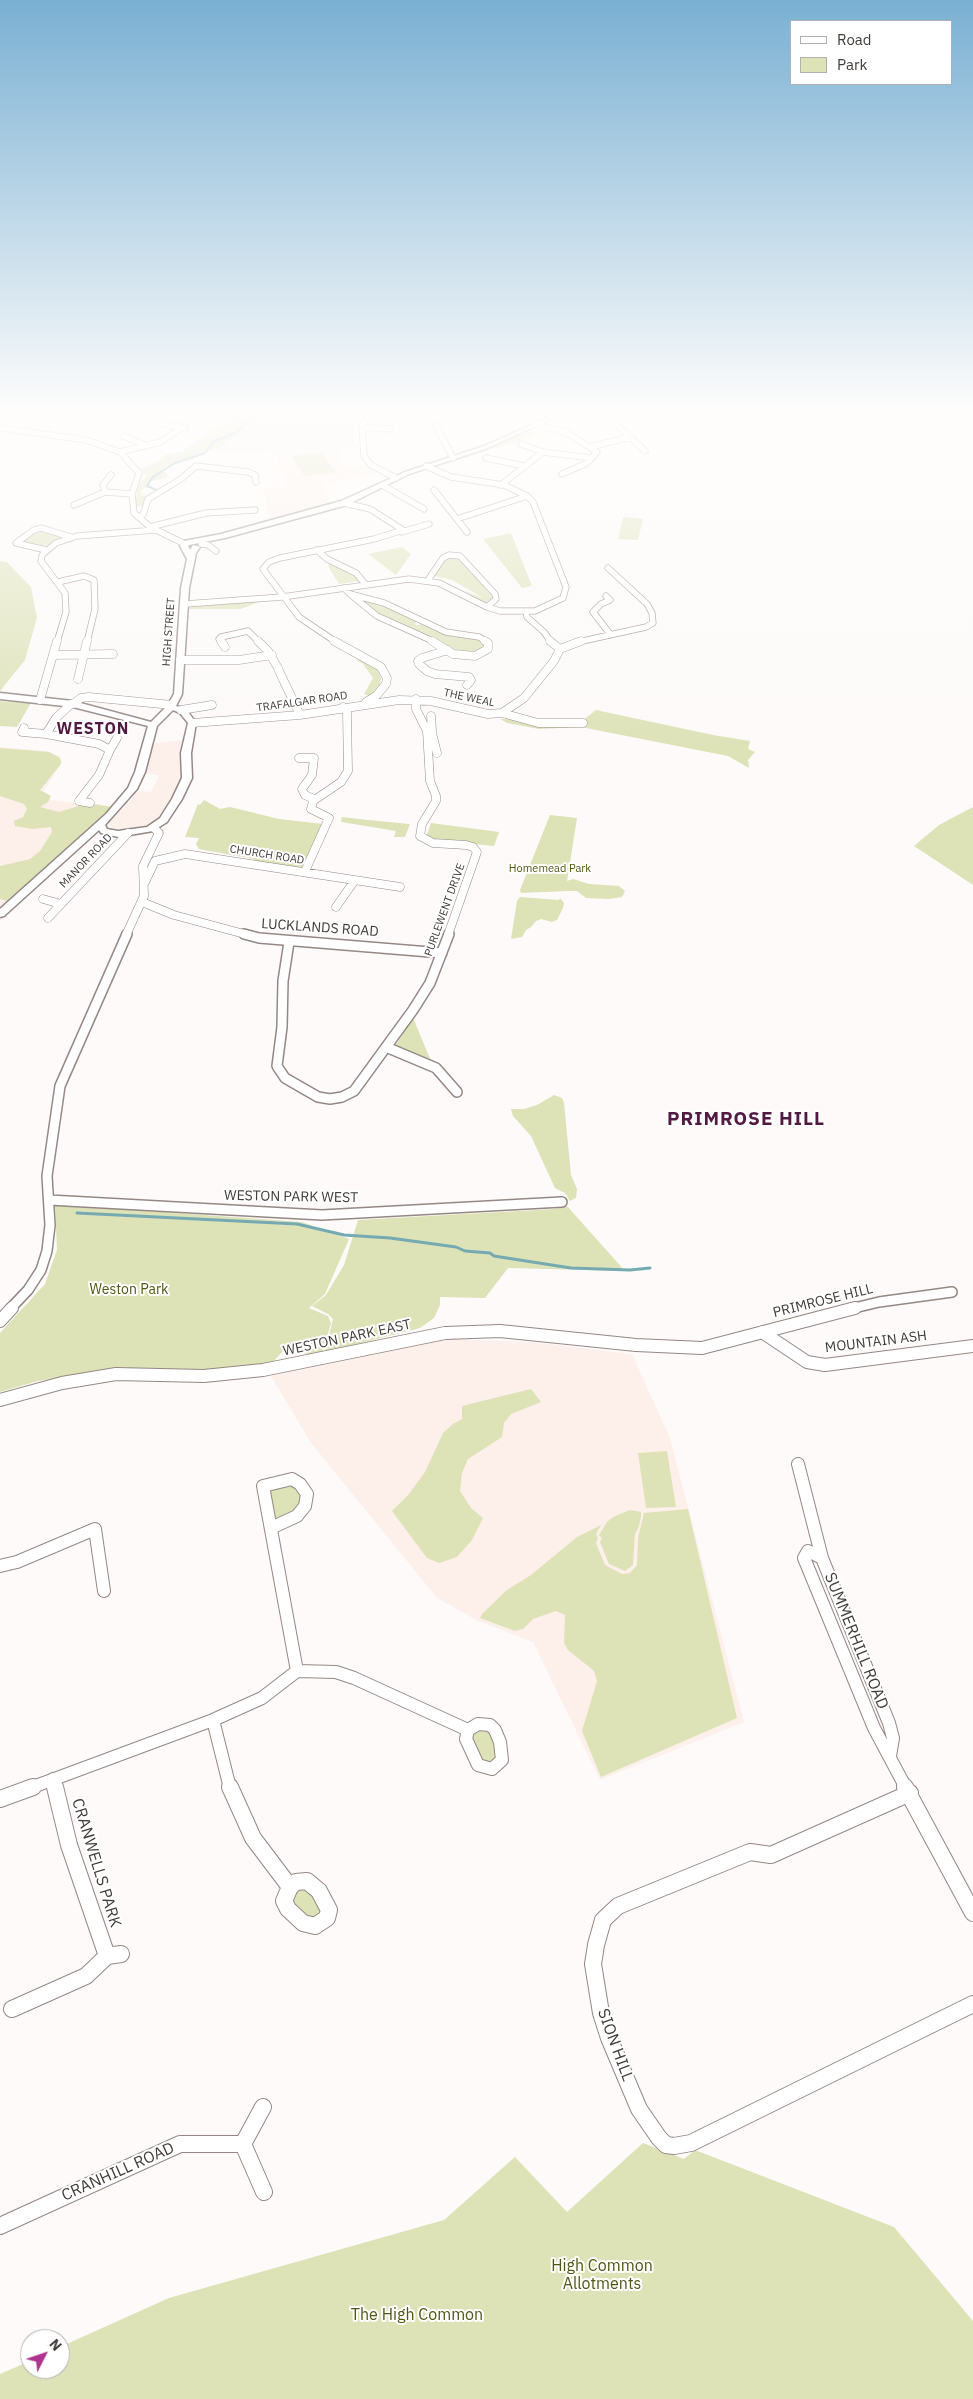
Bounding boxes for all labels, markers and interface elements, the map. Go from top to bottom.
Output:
legend [790,20,953,85]
text: Road [837,30,872,49]
text: Park [837,55,867,74]
street label: HIGH STREET [160,597,178,667]
street label: THE WEAL [442,686,496,710]
street label: TRAFALGAR ROAD [256,689,348,715]
district label: WESTON [56,719,130,739]
street label: MANOR ROAD [57,831,115,891]
street label: CHURCH ROAD [229,843,305,867]
street label: PURLEWENT DRIVE [422,862,468,958]
park label: Homemead Park [509,862,591,876]
street label: LUCKLANDS ROAD [261,916,379,940]
district label: PRIMROSE HILL [665,1109,827,1131]
street label: WESTON PARK WEST [224,1187,358,1207]
street label: PRIMROSE HILL [771,1280,875,1322]
park label: Weston Park [90,1282,168,1298]
street label: WESTON PARK EAST [281,1316,413,1360]
street label: MOUNTAIN ASH [824,1327,928,1357]
street label: SUMMERHILL ROAD [820,1570,892,1712]
street label: CRANWELLS PARK [67,1796,125,1930]
street label: SION HILL [593,2006,637,2084]
street label: CRANHILL ROAD [59,2139,177,2205]
park label: High Common Allotments [551,2256,653,2294]
park label: The High Common [351,2305,483,2325]
north arrow [20,2329,70,2379]
text: N [45,2335,66,2355]

